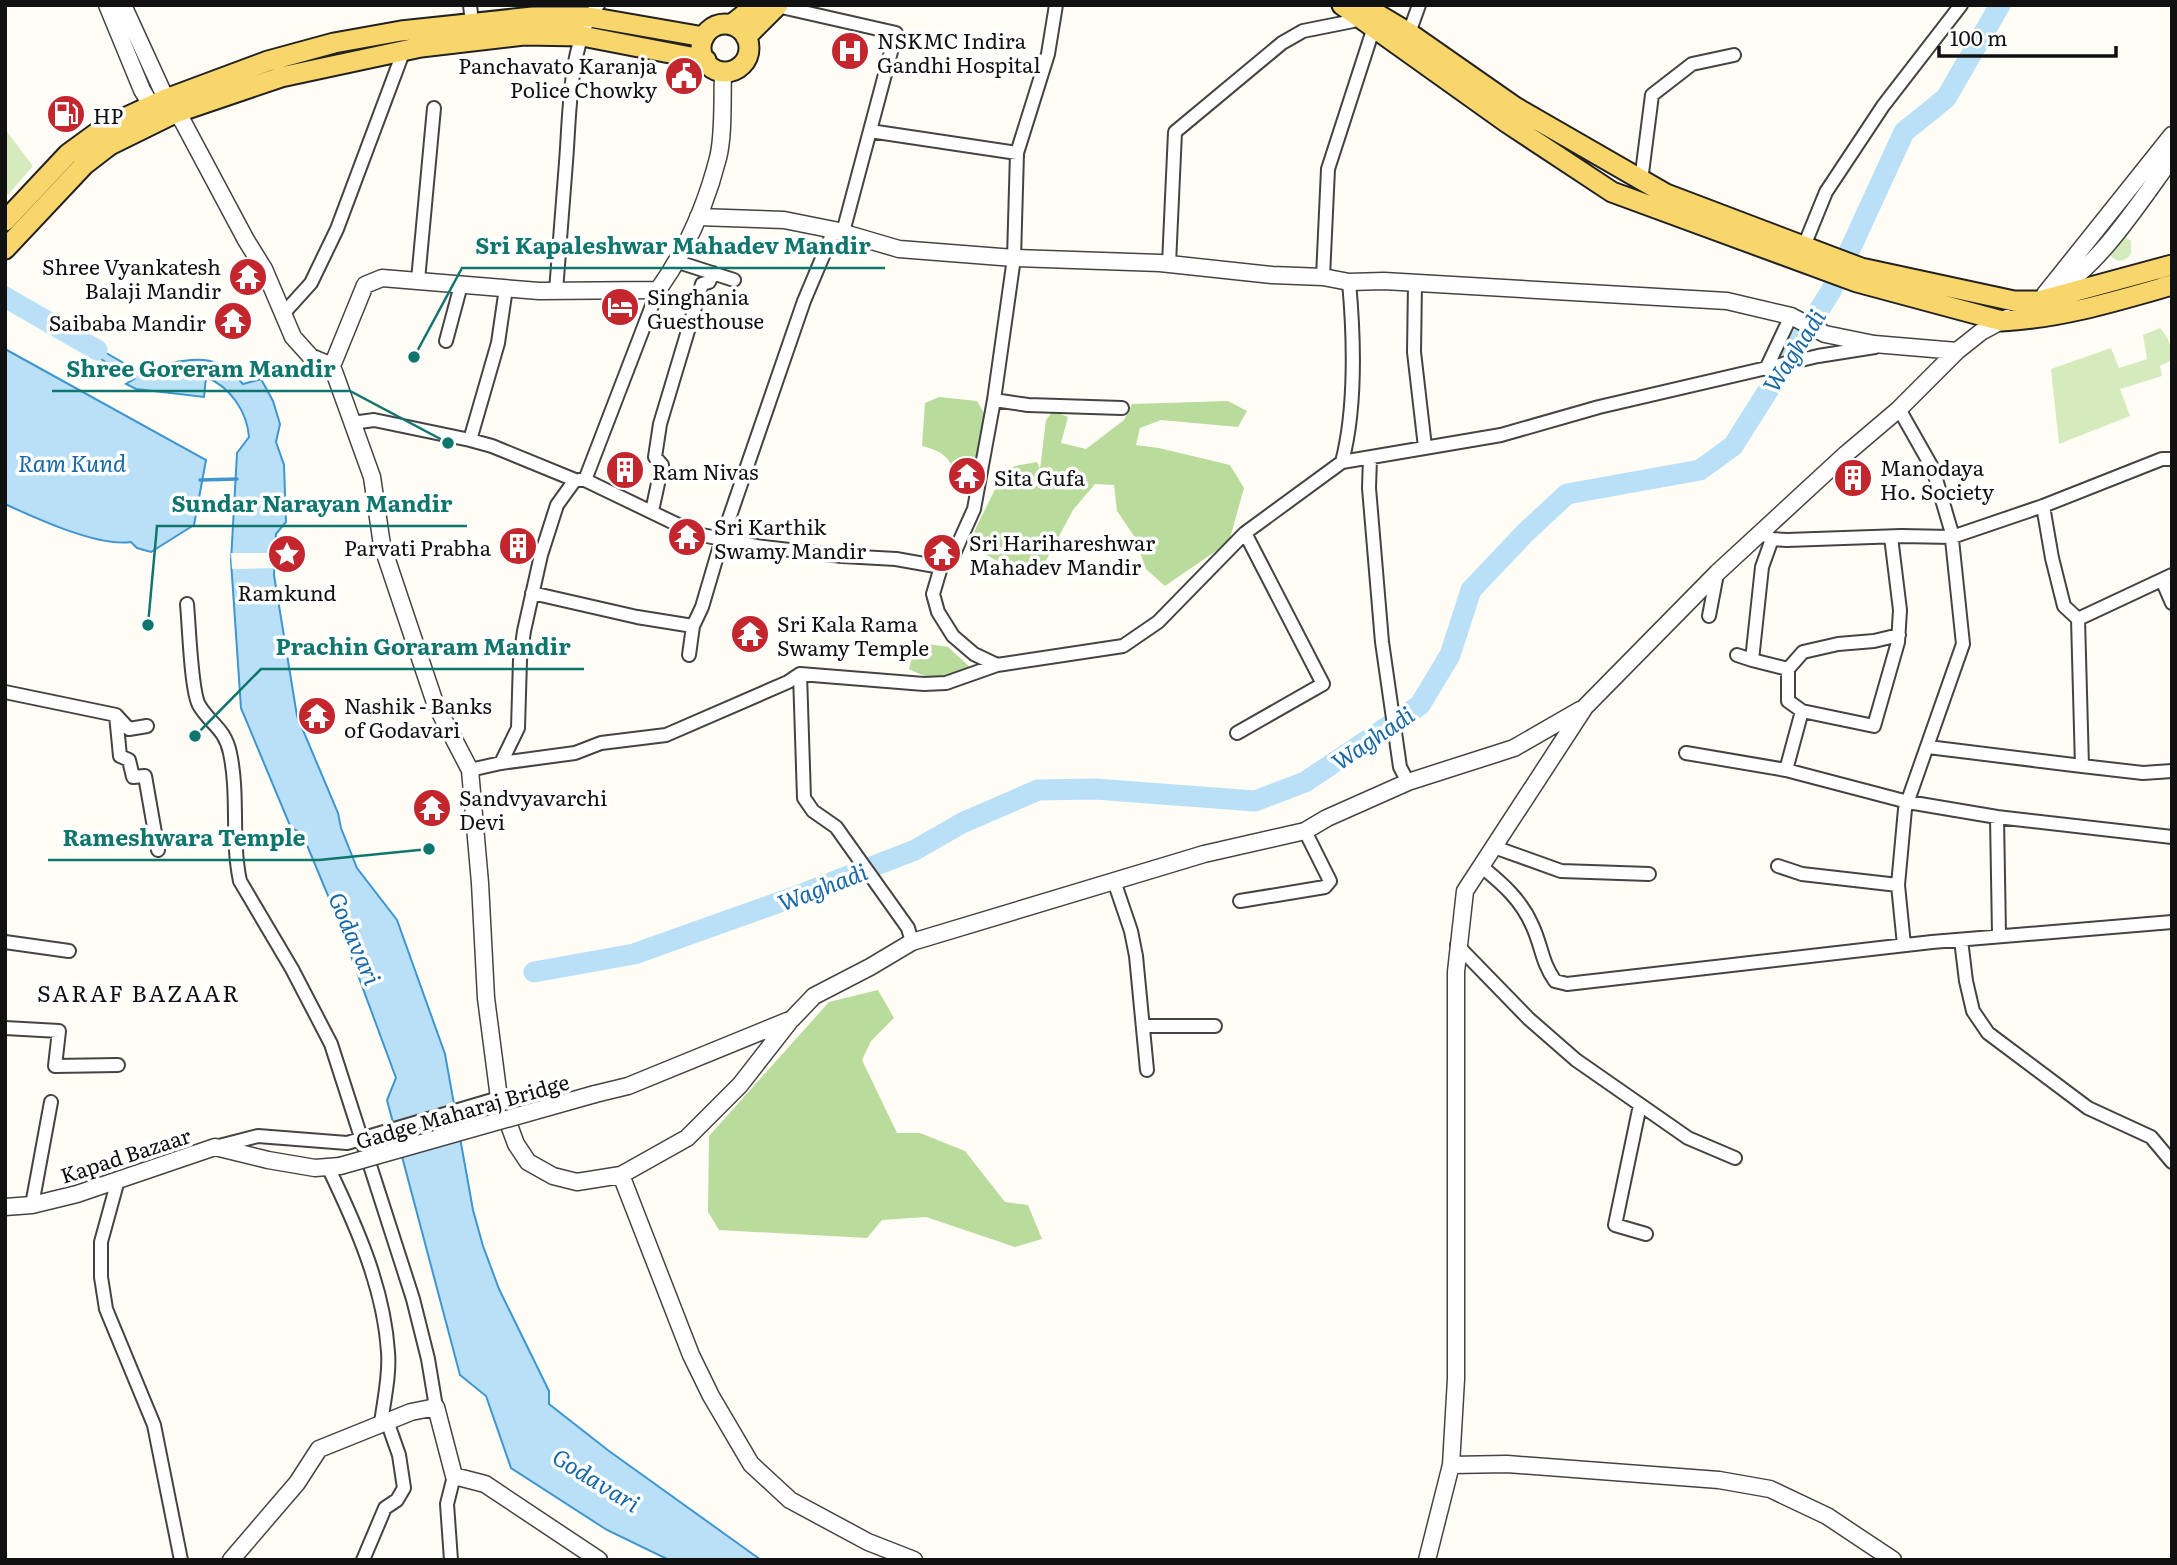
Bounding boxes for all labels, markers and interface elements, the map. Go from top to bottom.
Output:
scale bar [1939,14,2116,58]
text: 100 m [1950,21,2007,52]
place label: NSKMC Indira Gandhi Hospital [877,24,1040,79]
hospital icon: NSKMC Indira Gandhi Hospital [829,30,871,72]
place label: Panchavato Karanja Police Chowky [458,49,658,104]
public building icon: Panchavato Karanja Police Chowky [663,55,705,97]
fuel station icon: HP [45,93,87,135]
place label: HP [93,99,124,130]
callout: Sri Kapaleshwar Mahadev Mandir [462,224,885,268]
text: Sri Kapaleshwar Mahadev Mandir [475,227,871,261]
place label: Shree Vyankatesh Balaji Mandir [42,250,221,305]
temple icon: Shree Vyankatesh Balaji Mandir [227,256,269,298]
place label: Singhania Guesthouse [647,280,764,335]
hotel icon: Singhania Guesthouse [599,286,641,328]
temple icon: Saibaba Mandir [212,300,254,342]
water label: Waghadi [1753,301,1833,398]
place label: Saibaba Mandir [49,306,206,337]
callout: Shree Goreram Mandir [52,347,350,391]
text: Shree Goreram Mandir [66,350,336,384]
water label: Ram Kund [18,445,127,479]
building icon: Ram Nivas [604,449,646,491]
place label: Manodaya Ho. Society [1880,451,1995,506]
place label: Ram Nivas [652,455,759,486]
temple icon: Sita Gufa [946,455,988,497]
building icon: Manodaya Ho. Society [1832,457,1874,499]
place label: Sita Gufa [994,461,1086,492]
callout: Sundar Narayan Mandir [157,482,467,526]
text: Sundar Narayan Mandir [171,485,453,519]
place label: Sri Karthik Swamy Mandir [714,510,866,565]
temple icon: Sri Karthik Swamy Mandir [666,516,708,558]
building icon: Parvati Prabha [497,525,539,567]
place label: Sri Harihareshwar Mahadev Mandir [969,526,1155,581]
place label: Parvati Prabha [344,531,492,562]
temple icon: Sri Harihareshwar Mahadev Mandir [921,532,963,574]
place icon: Ramkund [266,533,308,575]
place label: Ramkund [238,576,337,607]
place label: Sri Kala Rama Swamy Temple [777,607,929,662]
temple icon: Sri Kala Rama Swamy Temple [729,613,771,655]
callout: Prachin Goraram Mandir [261,625,584,669]
text: Prachin Goraram Mandir [275,628,571,662]
place label: Nashik - Banks of Godavari [344,689,492,744]
temple icon: Nashik - Banks of Godavari [296,695,338,737]
water label: Waghadi [1324,697,1420,777]
place label: Sandvyavarchi Devi [459,781,607,836]
temple icon: Sandvyavarchi Devi [411,787,453,829]
callout: Rameshwara Temple [48,816,319,860]
text: Rameshwara Temple [62,819,306,853]
water label: Waghadi [772,853,872,919]
water label: Godavari [321,886,391,990]
district label: SARAF BAZAAR [37,975,241,1009]
street label: Gadge Maharaj Bridge [352,1065,572,1155]
street label: Kapad Bazaar [56,1118,194,1190]
water label: Godavari [547,1439,648,1519]

